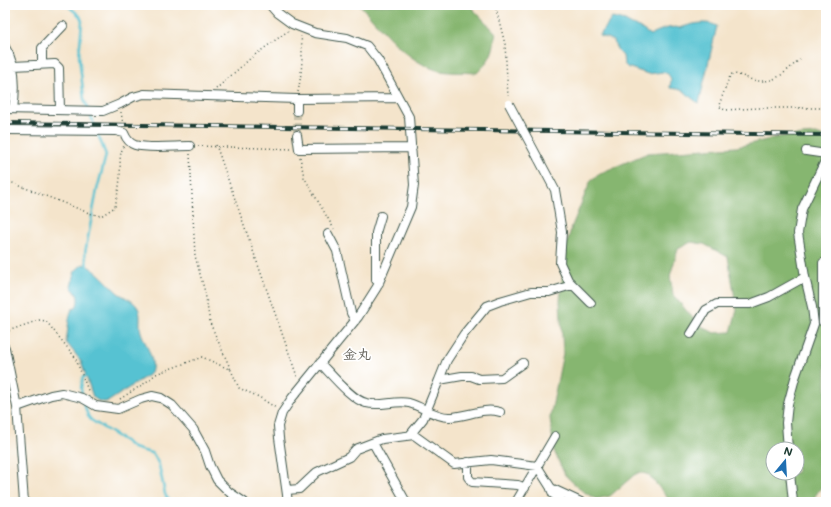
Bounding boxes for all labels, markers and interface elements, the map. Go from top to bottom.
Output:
district label: 金丸 [343,344,371,363]
north arrow [765,441,805,481]
text: N [782,443,795,459]

